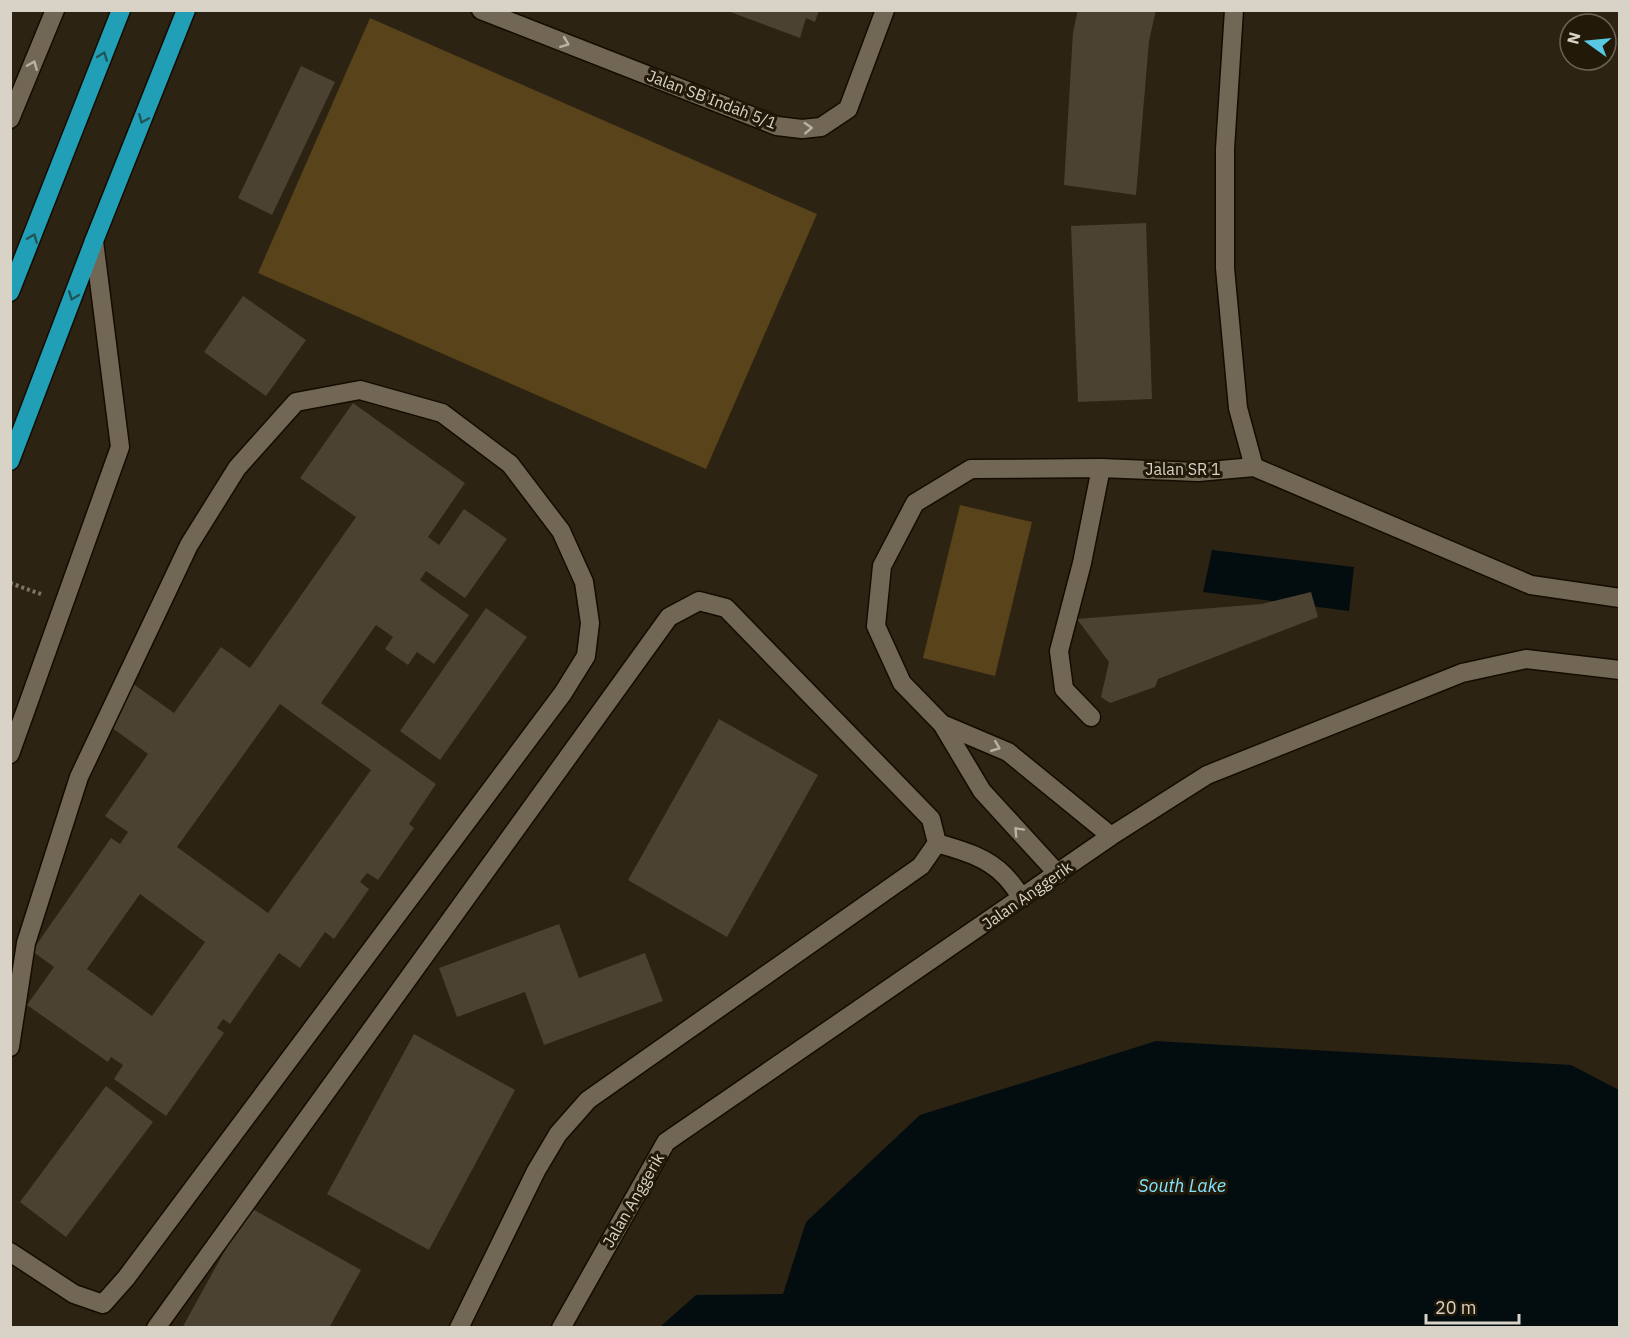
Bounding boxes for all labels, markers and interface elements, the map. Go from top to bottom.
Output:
north arrow [1558,12,1618,72]
text: N [1562,30,1585,46]
one-way arrow [559,36,570,49]
one-way arrow [96,52,108,63]
one-way arrow [26,60,38,71]
street label: Jalan SB Indah 5/1 [644,65,780,133]
one-way arrow [138,113,150,124]
one-way arrow [803,121,812,134]
one-way arrow [26,234,38,245]
one-way arrow [68,290,81,300]
street label: Jalan SR 1 [1145,459,1221,479]
one-way arrow [990,740,1001,752]
one-way arrow [1014,827,1025,838]
street label: Jalan Anggerik [978,856,1077,934]
street label: Jalan Anggerik [598,1149,668,1251]
water label: South Lake [1138,1174,1226,1197]
scale bar [1426,1287,1519,1325]
text: 20 m [1435,1296,1477,1319]

